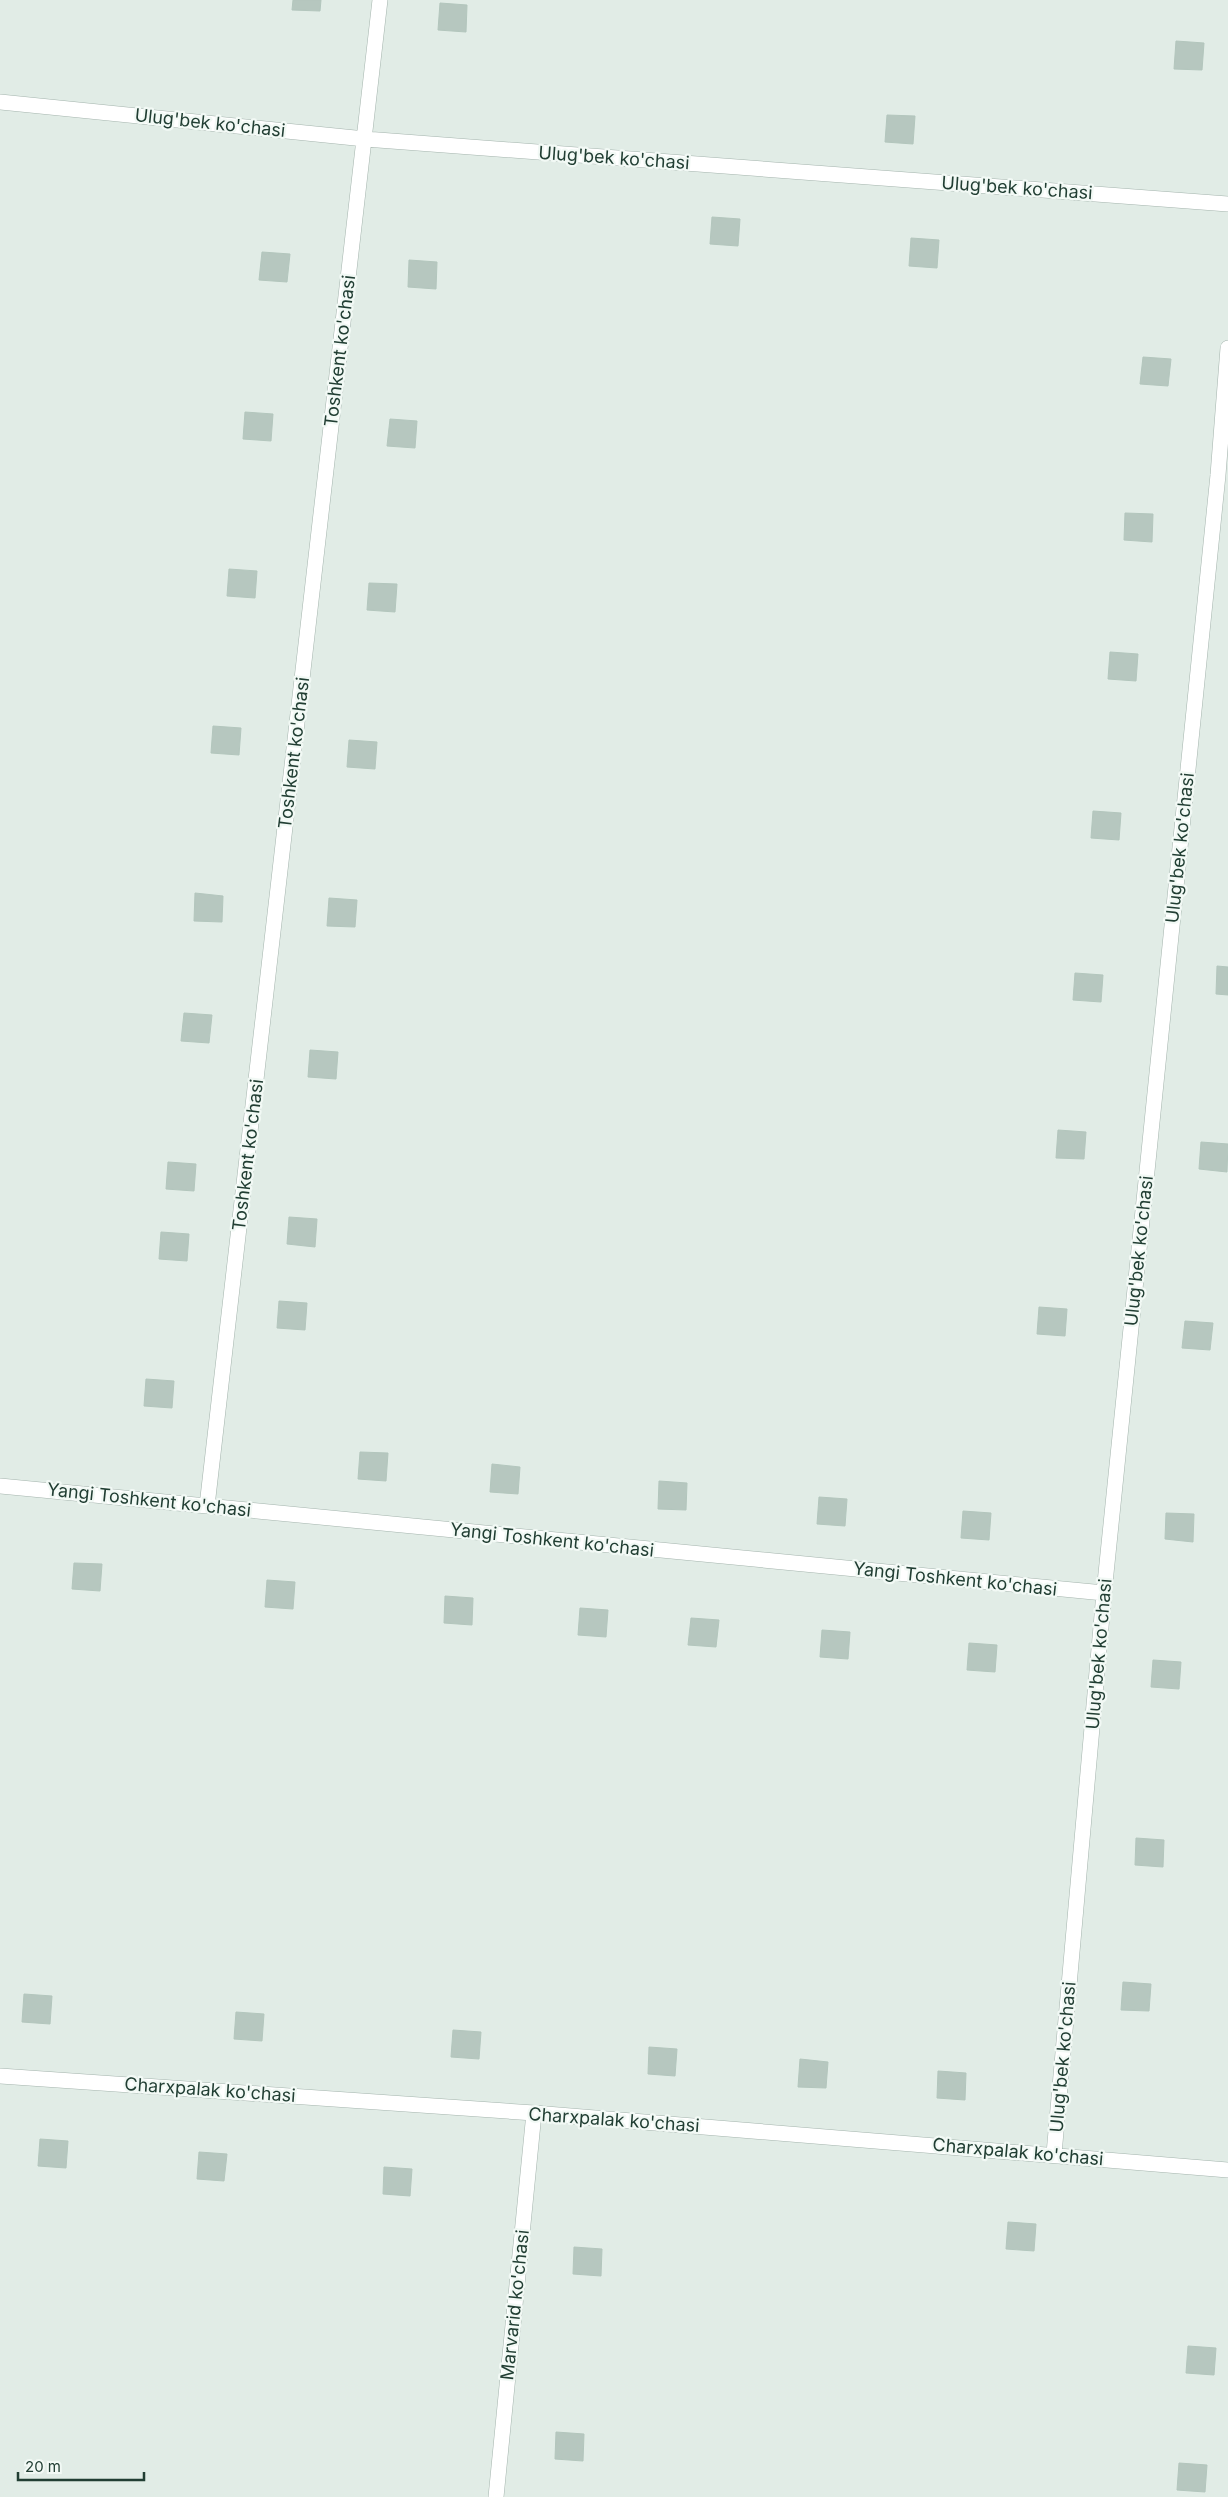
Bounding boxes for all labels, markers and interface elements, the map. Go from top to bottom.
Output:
street label: Ulug'bek ko'chasi [134,104,286,141]
street label: Ulug'bek ko'chasi [538,142,690,173]
street label: Ulug'bek ko'chasi [941,172,1093,203]
street label: Toshkent ko'chasi [320,274,359,428]
street label: Toshkent ko'chasi [274,676,313,830]
street label: Ulug'bek ko'chasi [1161,772,1198,924]
street label: Toshkent ko'chasi [228,1078,267,1232]
street label: Ulug'bek ko'chasi [1120,1175,1157,1327]
street label: Yangi Toshkent ko'chasi [46,1478,252,1521]
street label: Yangi Toshkent ko'chasi [449,1518,655,1561]
street label: Yangi Toshkent ko'chasi [852,1557,1058,1600]
street label: Ulug'bek ko'chasi [1081,1578,1116,1730]
street label: Ulug'bek ko'chasi [1045,1981,1080,2133]
street label: Charxpalak ko'chasi [124,2073,296,2106]
street label: Charxpalak ko'chasi [528,2103,700,2136]
street label: Charxpalak ko'chasi [932,2134,1104,2169]
street label: Marvarid ko'chasi [496,2229,533,2381]
scale bar [18,2450,144,2482]
text: 20 m [25,2457,61,2476]

